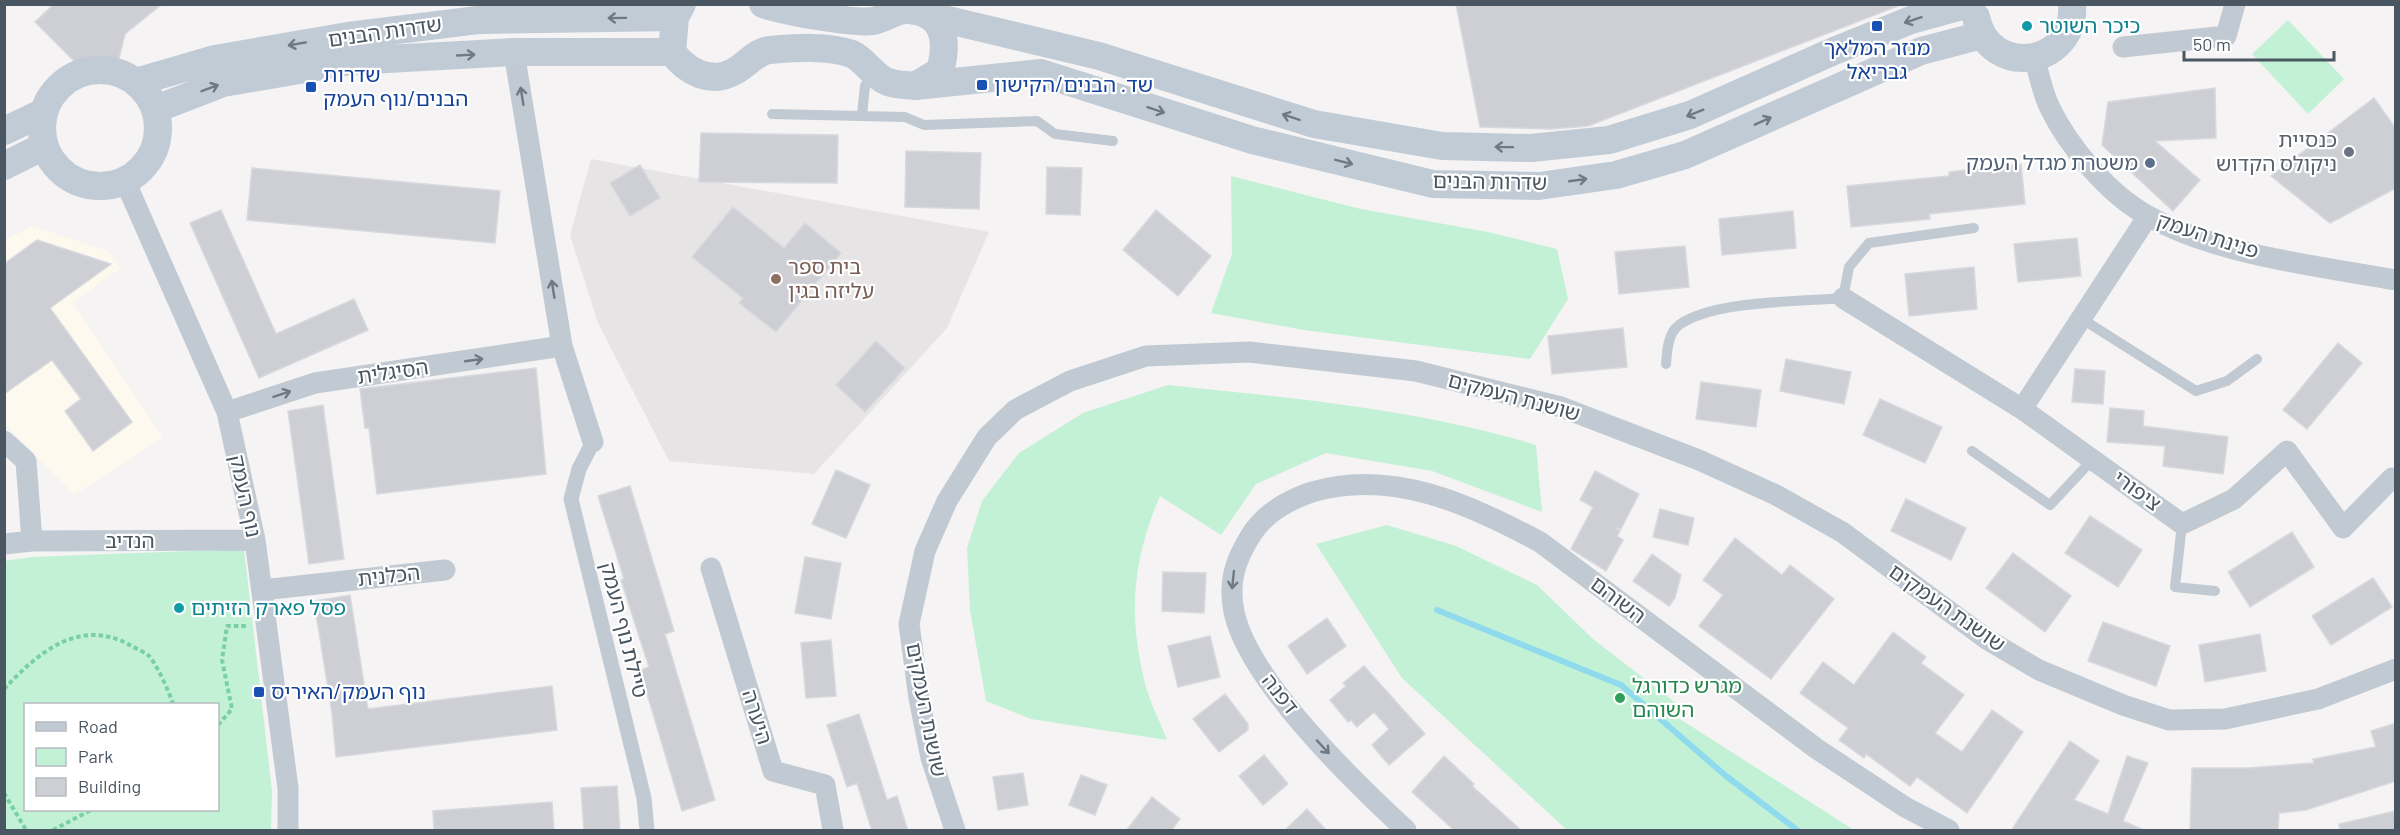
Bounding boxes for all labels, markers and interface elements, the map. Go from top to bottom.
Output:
street label: שדרות הבנים [326,10,443,51]
one-way arrow [607,12,627,24]
place label: כיכר השוטר [2039,12,2140,37]
one-way arrow [1904,15,1923,26]
marker: מנזר המלאך גבריאל [1870,19,1884,33]
marker: כיכר השוטר [2020,19,2034,33]
scale bar [2184,24,2334,62]
text: 50 m [2193,33,2231,55]
place label: מנזר המלאך גבריאל [1824,34,1930,83]
one-way arrow [288,39,308,50]
one-way arrow [455,49,475,60]
place label: שדרות הבנים/נוף העמק [323,61,468,110]
place label: שד. הבנים/הקישון [994,71,1153,96]
marker: שד. הבנים/הקישון [975,78,989,92]
marker: שדרות הבנים/נוף העמק [304,80,318,94]
one-way arrow [201,82,219,93]
one-way arrow [516,87,527,107]
one-way arrow [1146,105,1165,116]
one-way arrow [1686,108,1704,119]
one-way arrow [1282,111,1301,122]
one-way arrow [1753,115,1771,126]
place label: כנסיית ניקולס הקדוש [2216,126,2337,175]
one-way arrow [1495,142,1515,153]
marker: כנסיית ניקולס הקדוש [2342,145,2356,159]
place label: משטרת מגדל העמק [1966,149,2138,174]
marker: משטרת מגדל העמק [2143,156,2157,170]
one-way arrow [1334,157,1353,169]
street label: שדרות הבנים [1433,167,1548,194]
one-way arrow [1568,175,1587,186]
street label: פנינת העמק [2154,206,2263,263]
place label: בית ספר עליזה בגין [788,253,874,302]
marker: בית ספר עליזה בגין [769,272,783,286]
one-way arrow [547,279,558,299]
street label: הסיגלית [356,353,430,388]
one-way arrow [463,354,483,365]
street label: שושנת העמקים [1445,366,1583,425]
one-way arrow [272,388,291,399]
street label: נוף העמק [225,452,267,539]
street label: ציפורי [2109,464,2167,515]
street label: הנדיב [105,527,155,552]
street label: שושנת העמקים [1885,557,2011,656]
street label: הכלנית [356,559,421,590]
street label: טיילת נוף העמק [596,559,654,700]
one-way arrow [1227,569,1238,589]
street label: השוהם [1586,570,1651,628]
place label: פסל פארק הזיתים [191,594,346,619]
marker: פסל פארק הזיתים [172,601,186,615]
street label: שושנת העמקים [902,641,953,779]
street label: דפנה [1258,668,1305,718]
place label: מגרש כדורגל השוהם [1632,672,1742,721]
place label: נוף העמק/האיריס [271,678,426,703]
marker: נוף העמק/האיריס [252,685,266,699]
street label: היערה [738,686,779,747]
marker: מגרש כדורגל השוהם [1613,691,1627,705]
legend [24,703,219,811]
text: Road [78,715,118,737]
one-way arrow [1316,739,1330,754]
text: Park [78,745,113,767]
text: Building [78,775,141,797]

